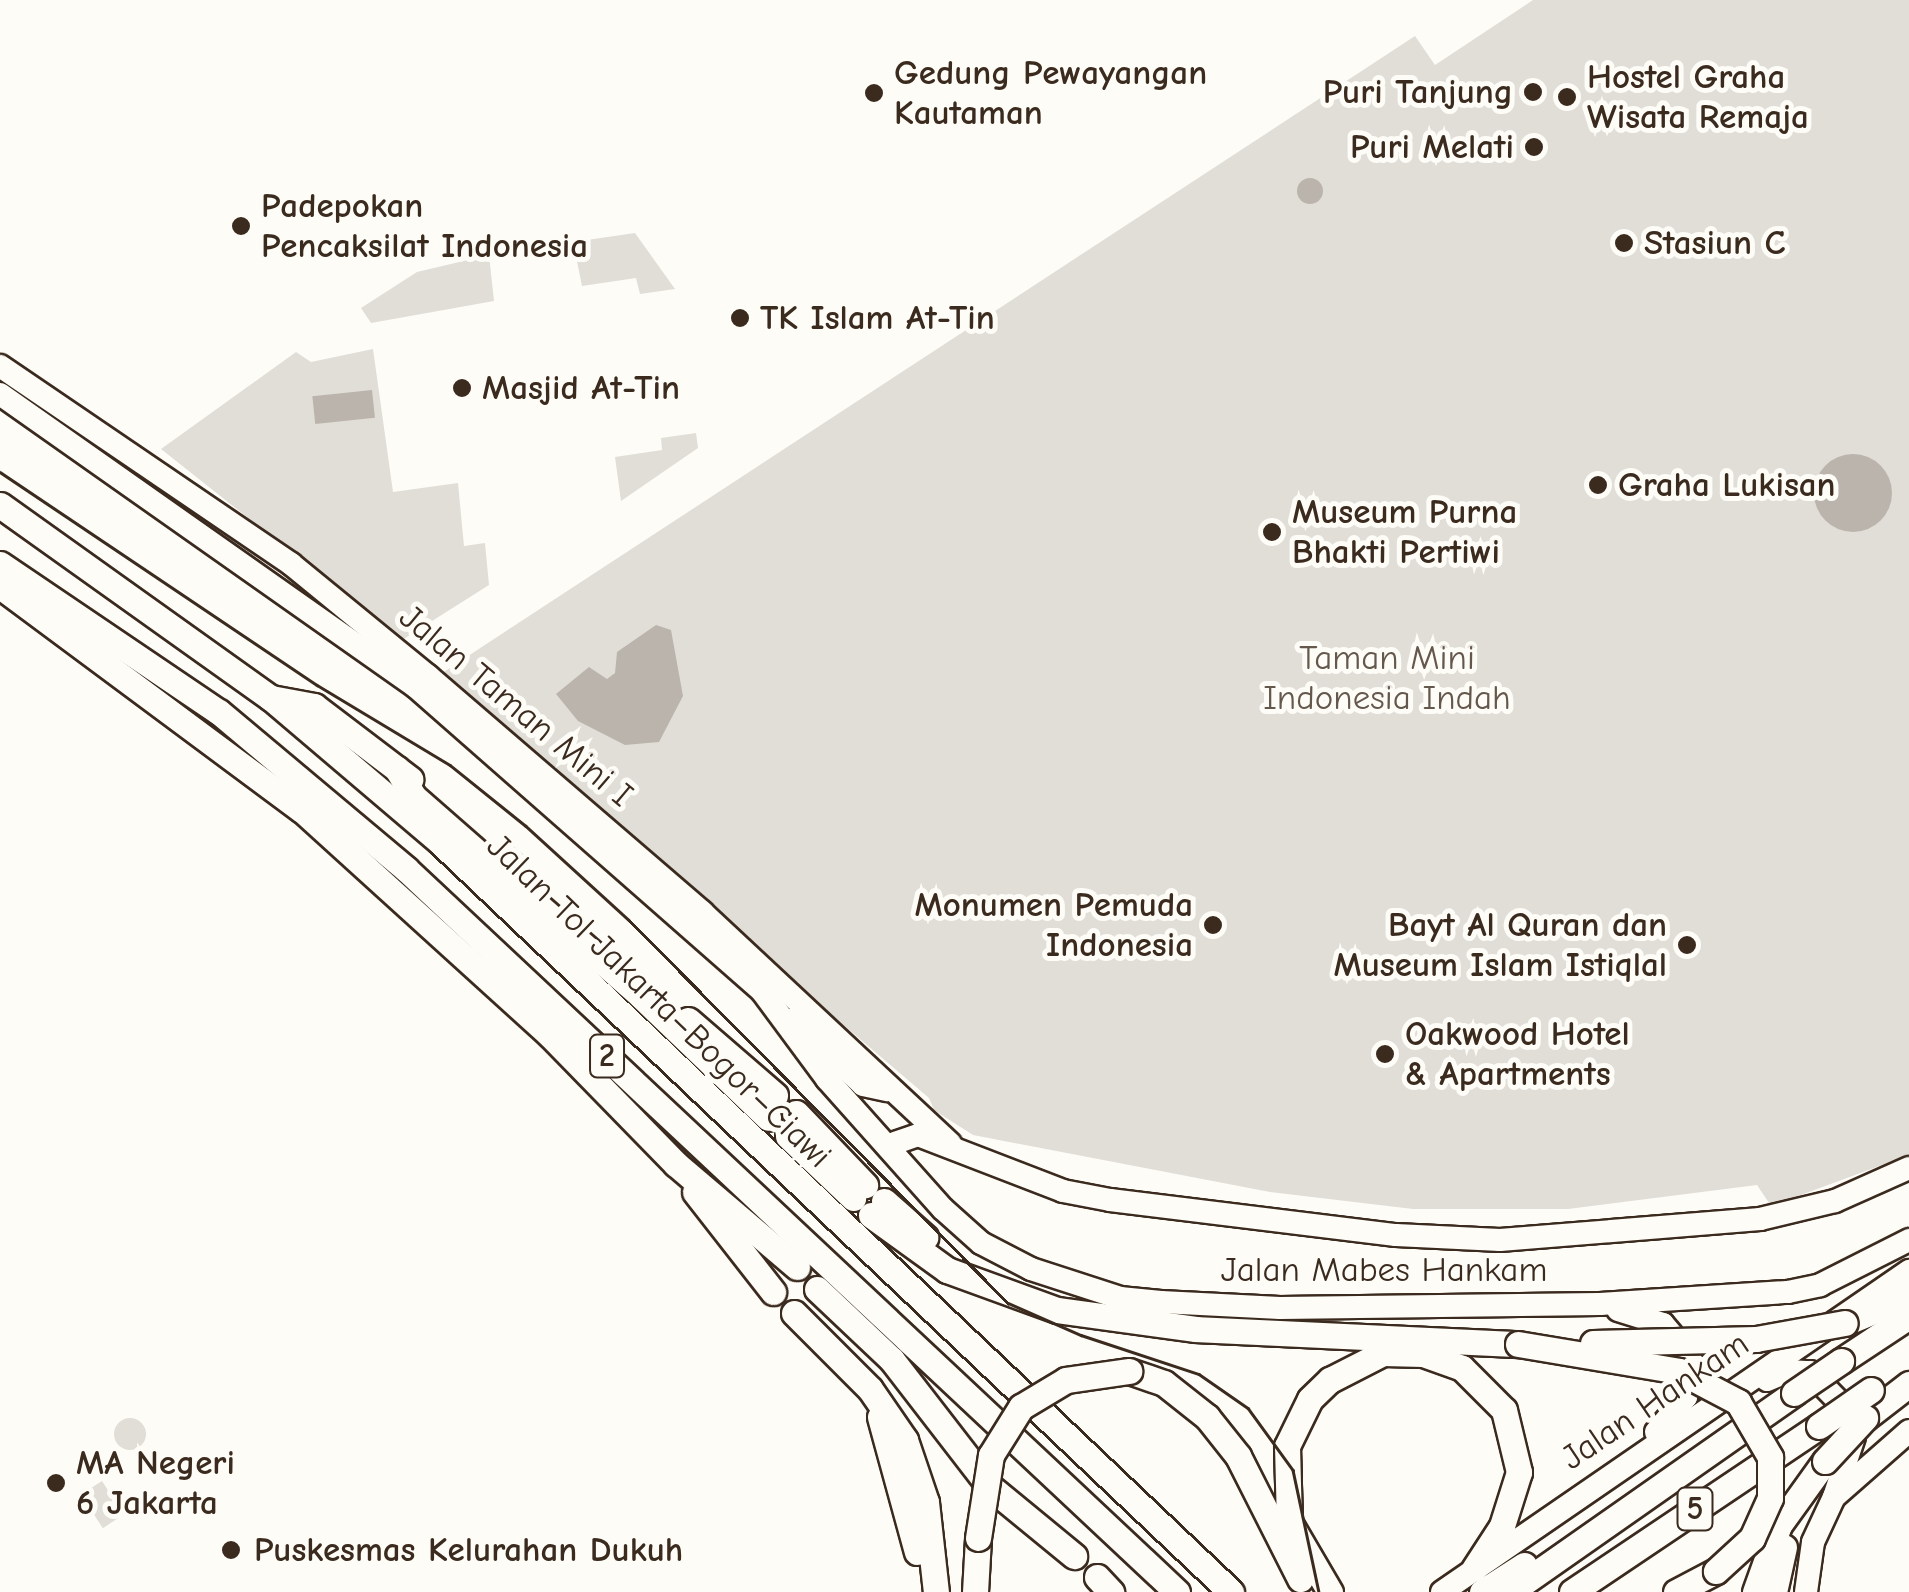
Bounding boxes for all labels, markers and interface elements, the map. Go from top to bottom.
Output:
place label: Gedung Pewayangan Kautaman [894,52,1207,134]
place label: Hostel Graha Wisata Remaja [1587,56,1809,138]
place label: Puri Tanjung [1323,71,1513,113]
marker: Puri Tanjung [1522,81,1544,103]
marker: Gedung Pewayangan Kautaman [863,82,885,104]
marker: Hostel Graha Wisata Remaja [1556,86,1578,108]
place label: Puri Melati [1350,126,1514,168]
marker: Puri Melati [1523,136,1545,158]
place label: Padepokan Pencaksilat Indonesia [261,185,588,267]
marker: Padepokan Pencaksilat Indonesia [230,215,252,237]
place label: Stasiun C [1644,222,1786,264]
marker: Stasiun C [1613,232,1635,254]
place label: TK Islam At-Tin [760,297,995,339]
marker: TK Islam At-Tin [729,307,751,329]
place label: Masjid At-Tin [482,367,680,409]
marker: Masjid At-Tin [451,377,473,399]
place label: Graha Lukisan [1618,464,1836,506]
marker: Graha Lukisan [1587,474,1609,496]
place label: Museum Purna Bhakti Pertiwi [1292,491,1517,573]
marker: Museum Purna Bhakti Pertiwi [1261,521,1283,543]
street label: Jalan Taman Mini I [391,596,641,816]
park label: Taman Mini Indonesia Indah [1263,637,1511,719]
street label: Jalan Tol Jakarta–Bogor–Ciawi [478,825,840,1177]
place label: Monumen Pemuda Indonesia [914,884,1193,966]
place label: Bayt Al Quran dan Museum Islam Istiqlal [1334,904,1667,986]
marker: Monumen Pemuda Indonesia [1202,914,1224,936]
marker: Bayt Al Quran dan Museum Islam Istiqlal [1676,934,1698,956]
place label: Oakwood Hotel & Apartments [1405,1013,1630,1095]
road number: 2 [587,1029,627,1083]
marker: Oakwood Hotel & Apartments [1374,1043,1396,1065]
street label: Jalan Mabes Hankam [1221,1249,1547,1291]
street label: Jalan Hankam [1553,1323,1757,1479]
place label: MA Negeri 6 Jakarta [76,1442,235,1524]
marker: MA Negeri 6 Jakarta [45,1472,67,1494]
road number: 5 [1675,1482,1715,1536]
place label: Puskesmas Kelurahan Dukuh [254,1529,683,1571]
marker: Puskesmas Kelurahan Dukuh [218,1537,244,1563]

